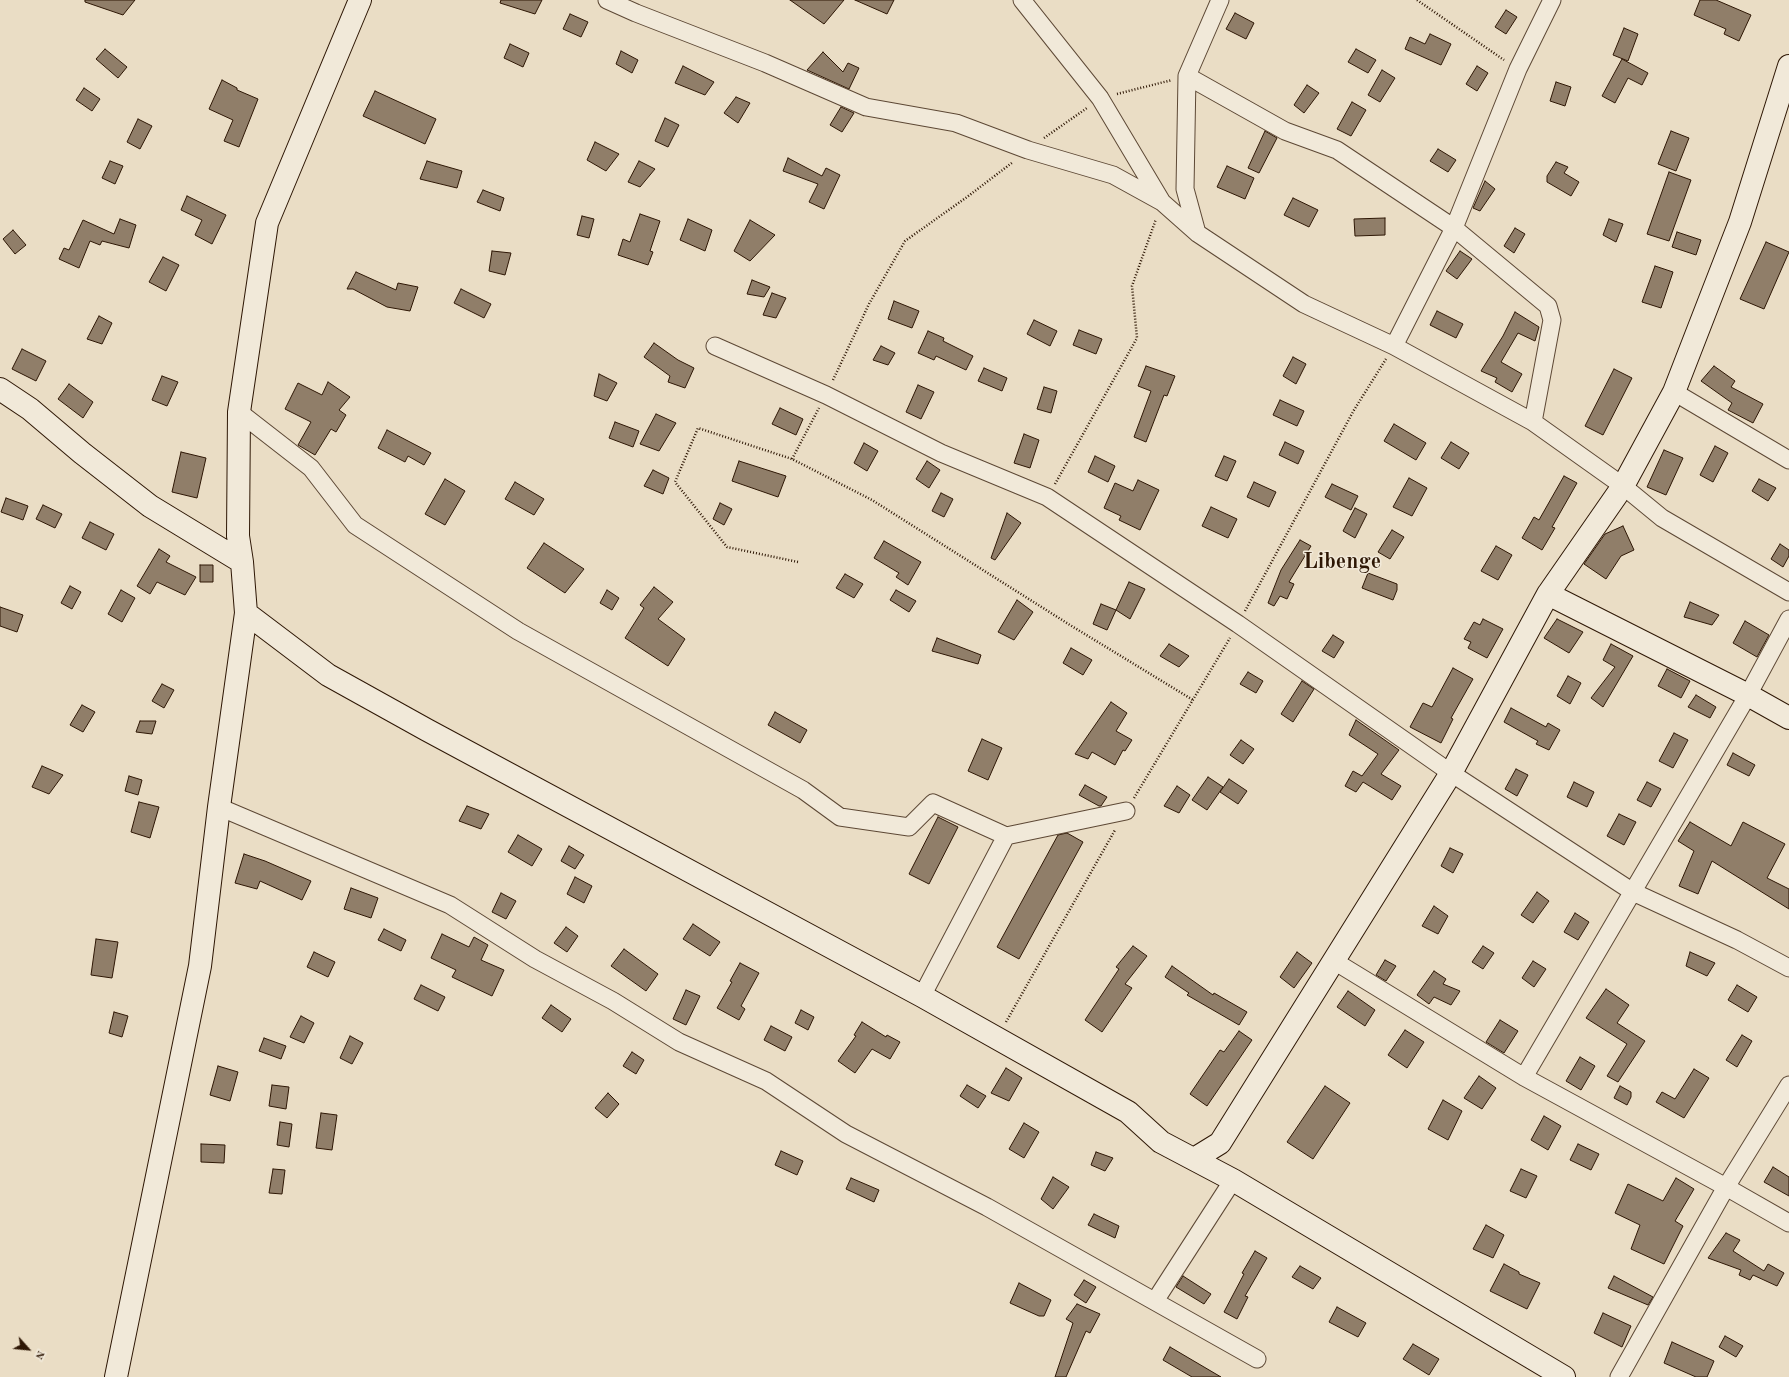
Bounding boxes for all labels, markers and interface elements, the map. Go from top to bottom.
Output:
district label: Libenge [1303,549,1381,575]
north arrow [8,1329,48,1369]
text: N [32,1348,46,1361]

